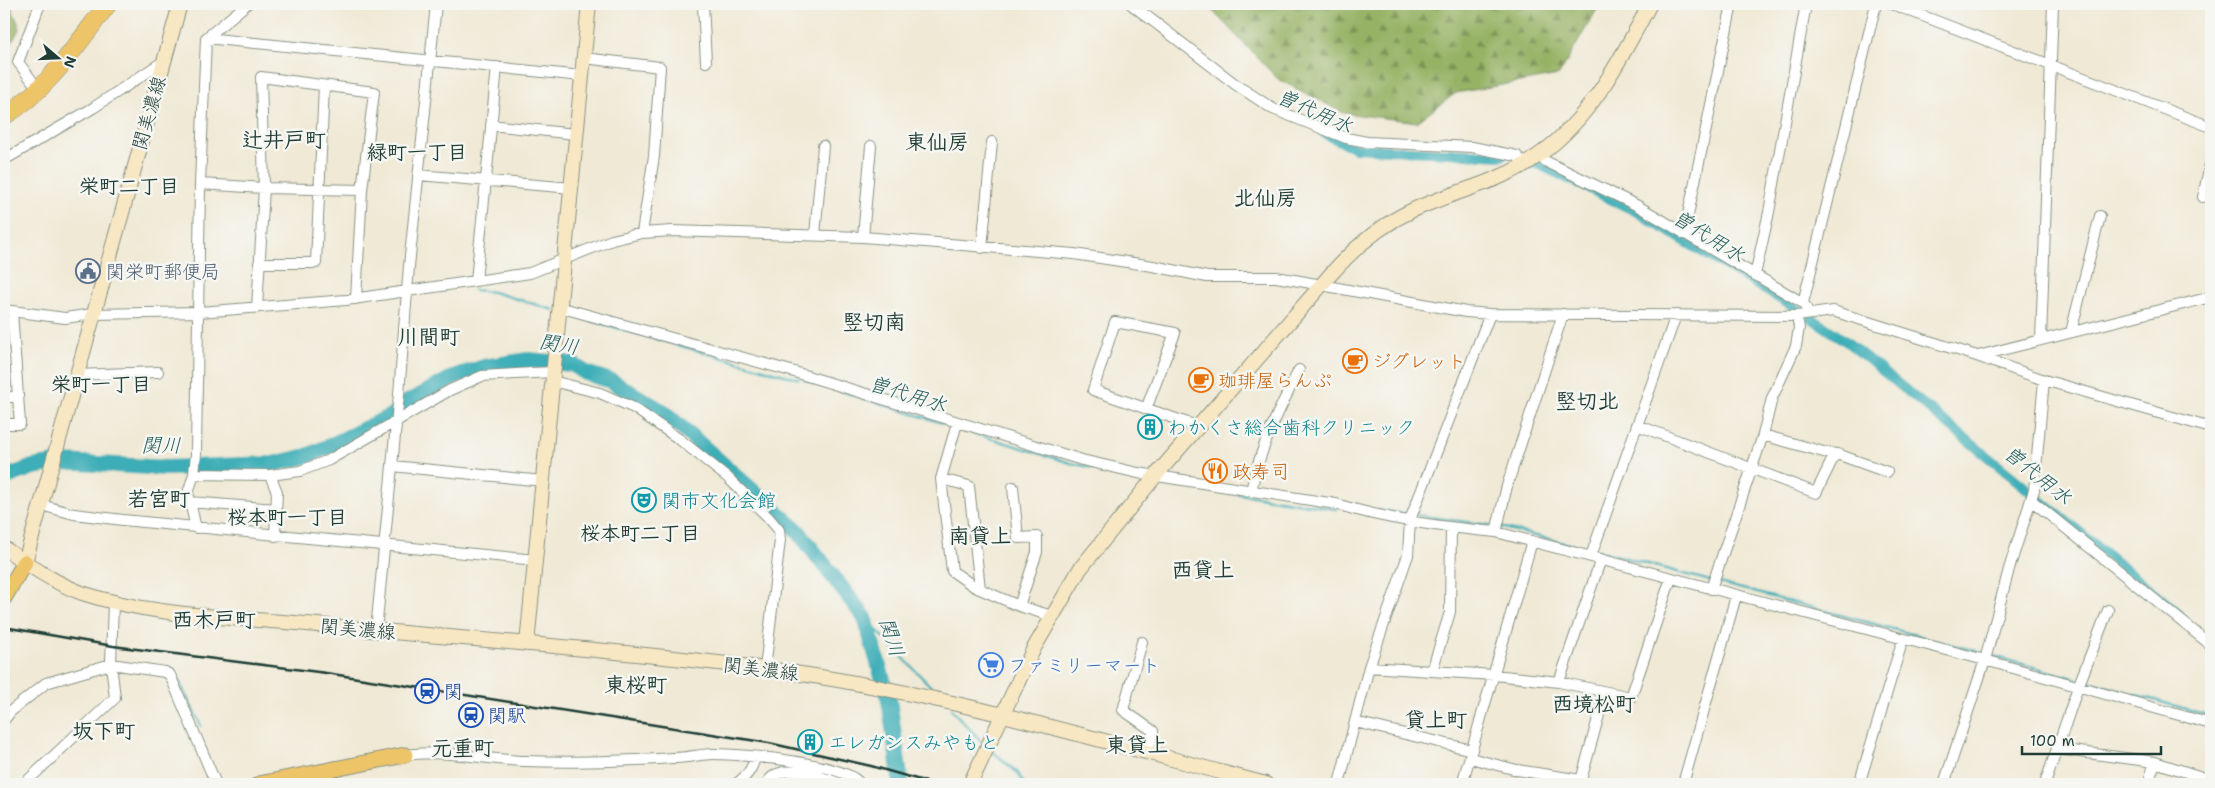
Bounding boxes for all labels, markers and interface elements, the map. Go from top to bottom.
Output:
north arrow [32,32,82,82]
text: N [60,54,81,70]
street label: 関美濃線 [127,73,171,153]
water label: 曽代用水 [1273,83,1357,139]
district label: 辻井戸町 [242,126,326,154]
district label: 東仙房 [906,128,969,156]
district label: 緑町一丁目 [367,139,467,165]
district label: 栄町二丁目 [79,173,179,199]
district label: 北仙房 [1234,184,1297,212]
water label: 曽代用水 [1668,204,1750,268]
public building icon: 関栄町郵便局 [75,258,101,284]
place label: 関栄町郵便局 [106,259,220,284]
district label: 竪切南 [843,308,906,336]
district label: 川間町 [398,323,461,351]
water label: 関川 [537,328,581,360]
cafe icon: ジグレット [1342,348,1368,374]
place label: ジグレット [1372,349,1466,374]
cafe icon: 珈琲屋らんぷ [1188,367,1214,393]
place label: 珈琲屋らんぷ [1218,368,1332,393]
water label: 曽代用水 [866,370,950,418]
district label: 栄町一丁目 [51,371,151,397]
district label: 竪切北 [1556,387,1619,415]
building icon: わかくさ総合歯科クリニック [1137,414,1163,440]
place label: わかくさ総合歯科クリニック [1168,415,1415,440]
water label: 関川 [141,432,181,458]
water label: 曽代用水 [1999,440,2077,510]
restaurant icon: 政寿司 [1202,458,1228,484]
place label: 政寿司 [1232,459,1289,484]
district label: 若宮町 [128,485,191,513]
theatre icon: 関市文化会館 [631,487,657,513]
place label: 関市文化会館 [662,488,776,513]
district label: 桜本町一丁目 [227,504,347,530]
district label: 桜本町二丁目 [580,520,700,546]
district label: 南貸上 [949,522,1012,550]
district label: 西貸上 [1172,556,1235,584]
district label: 西木戸町 [172,606,256,634]
street label: 関美濃線 [319,613,397,645]
water label: 関川 [873,614,911,660]
street label: 関美濃線 [722,652,800,686]
supermarket icon: ファミリーマート [978,652,1004,678]
place label: ファミリーマート [1008,653,1160,678]
district label: 東桜町 [605,671,668,699]
station icon: 関 [414,678,440,704]
place label: 関 [444,679,463,704]
district label: 西境松町 [1552,690,1636,718]
station icon: 関駅 [458,702,484,728]
place label: 関駅 [488,703,526,728]
district label: 貸上町 [1405,706,1468,734]
district label: 坂下町 [73,717,136,745]
scale bar [2022,723,2161,755]
building icon: エレガンスみやもと [797,729,823,755]
place label: エレガンスみやもと [828,730,999,755]
district label: 東貸上 [1106,731,1169,759]
text: 100 m [2030,731,2075,751]
district label: 元重町 [432,734,495,762]

